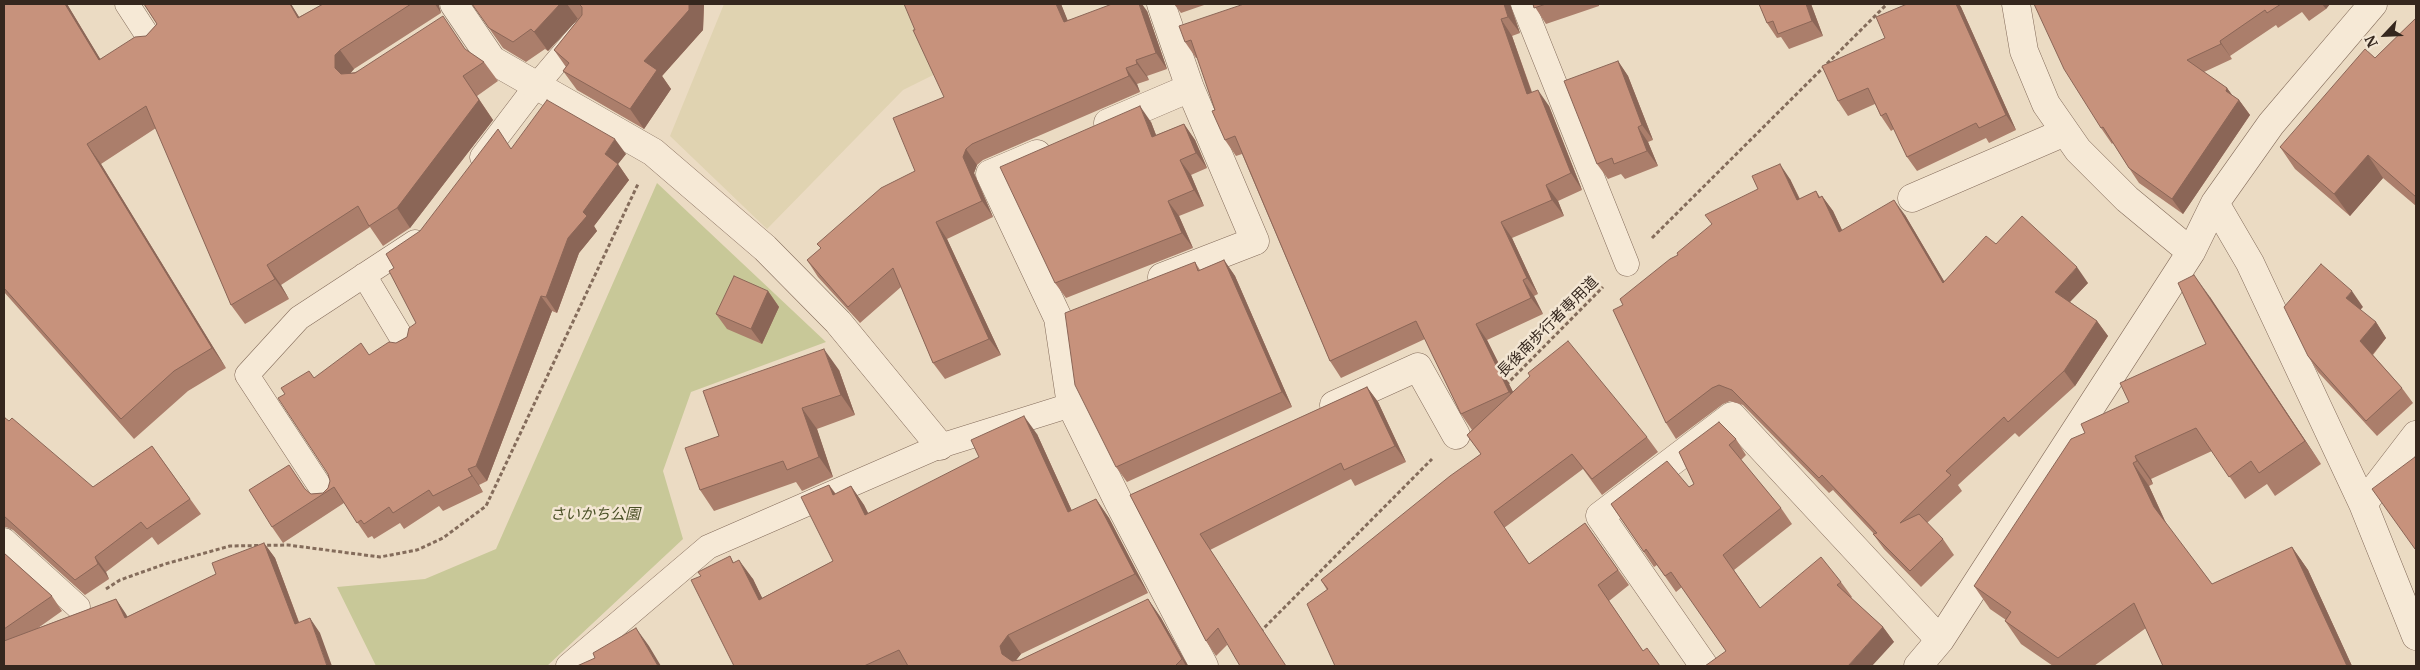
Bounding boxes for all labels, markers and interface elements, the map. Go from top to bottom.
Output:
north arrow [2360,10,2410,60]
text: N [2361,33,2382,50]
street label: 長後南歩行者専用道 [1494,273,1602,381]
park label: さいかち公園 [550,506,640,524]

